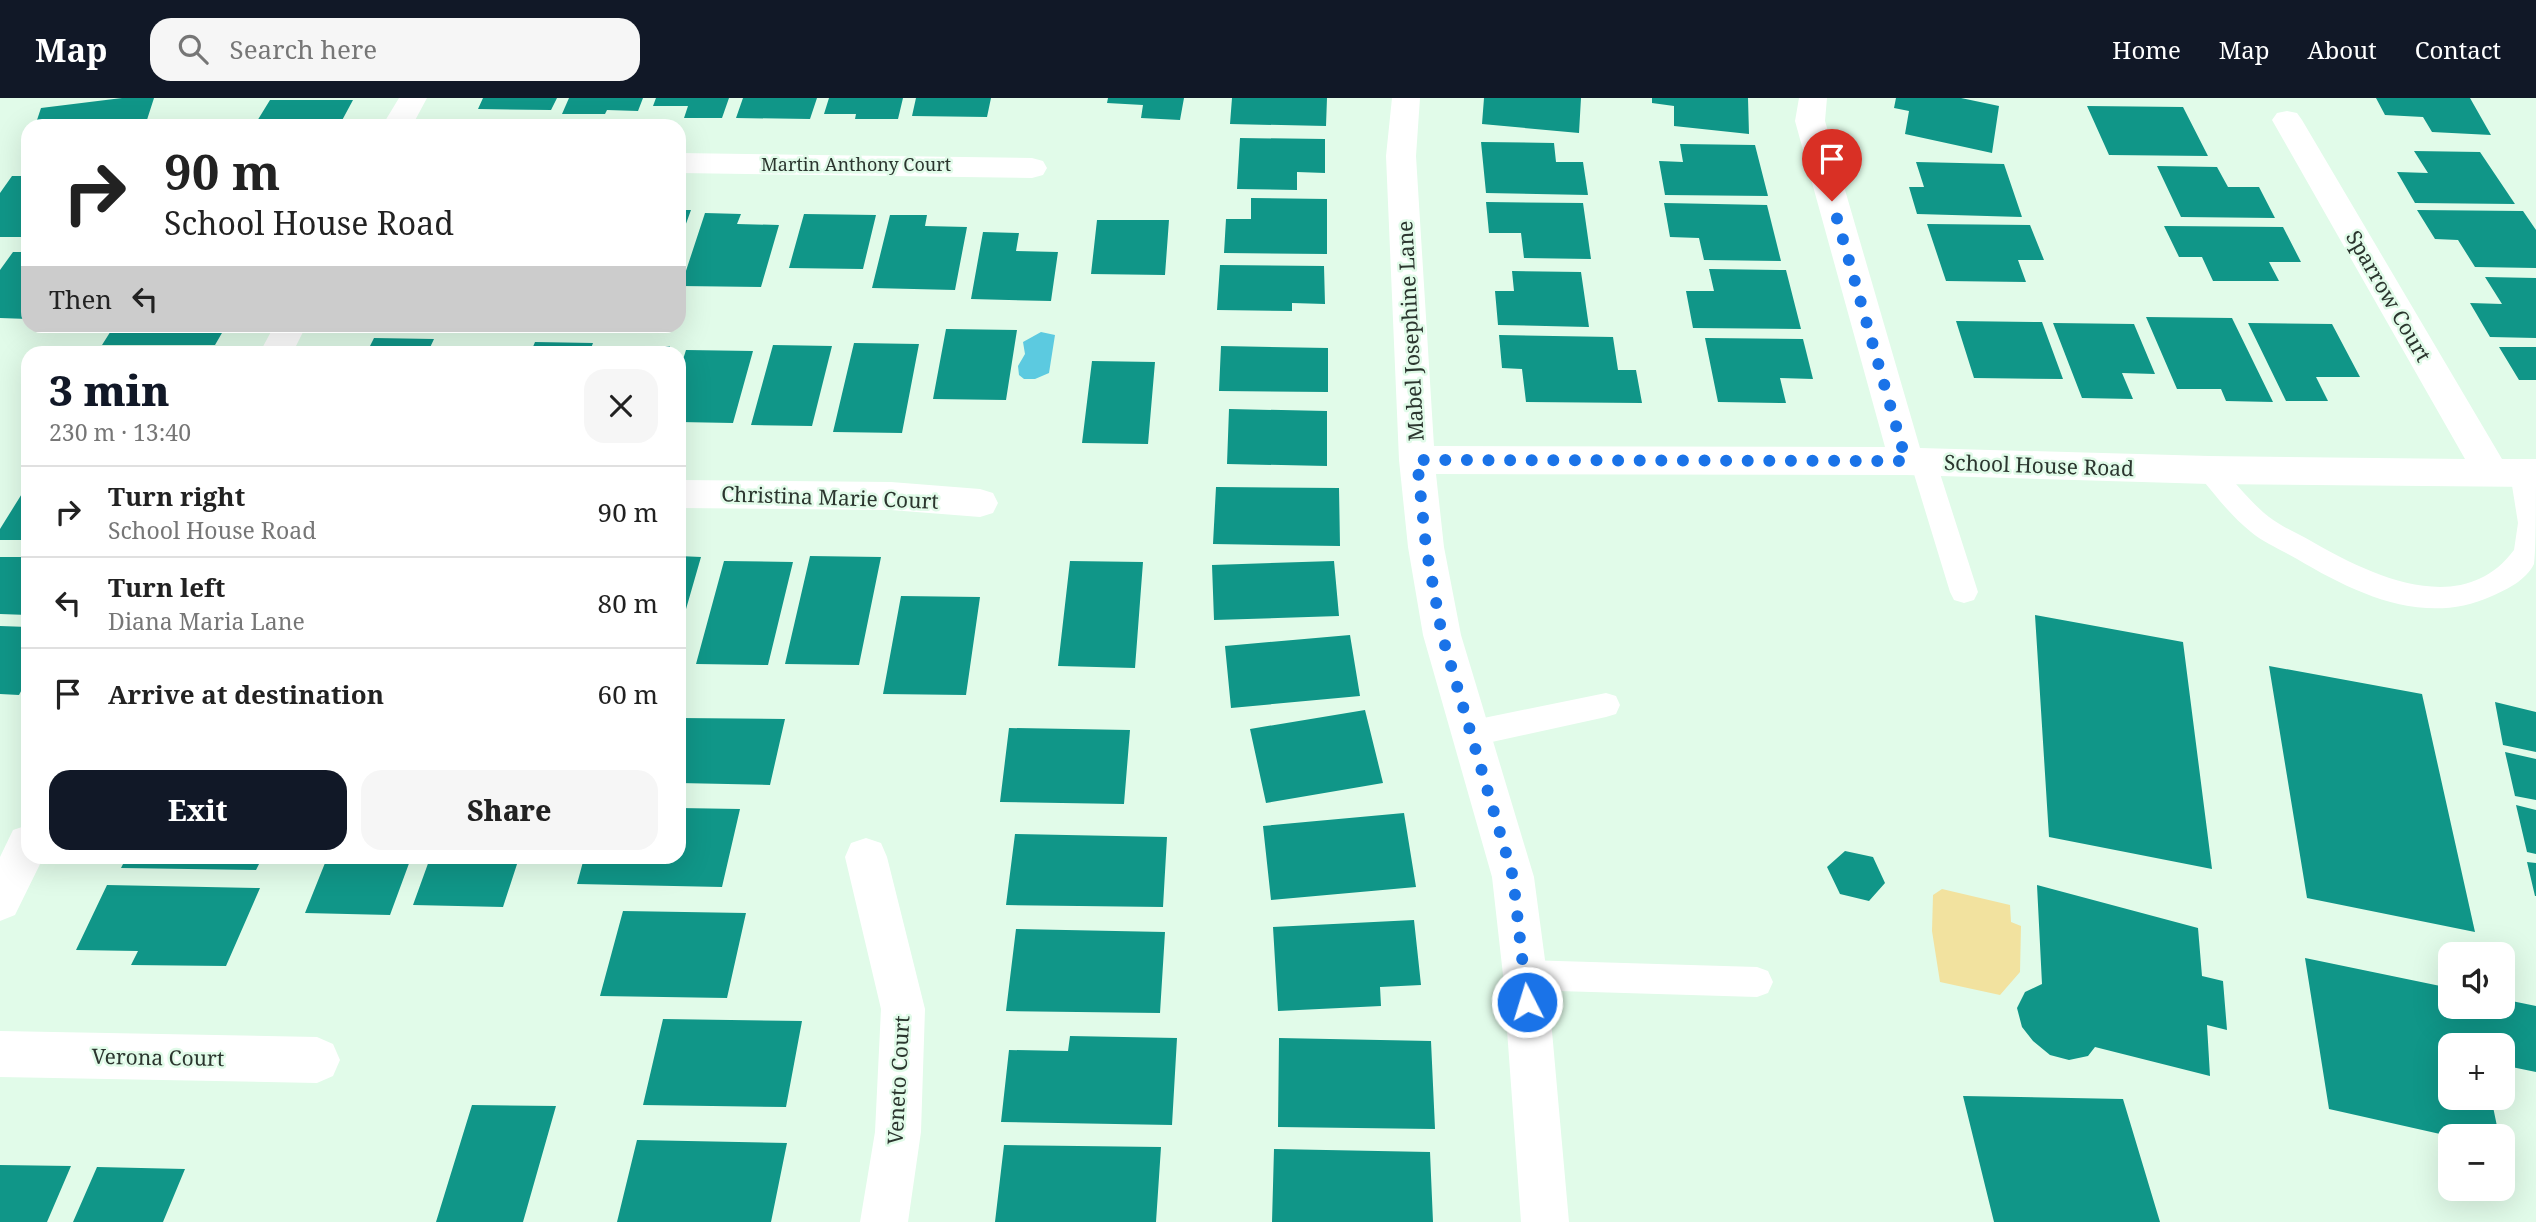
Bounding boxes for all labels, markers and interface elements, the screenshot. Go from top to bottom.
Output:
search box [150,18,640,81]
text: Map [35,27,108,72]
icon: search [174,30,212,68]
text: Search here [230,31,377,67]
text: Home [2112,33,2181,66]
text: Map [2219,33,2270,66]
text: About [2308,33,2377,66]
text: Contact [2415,33,2501,66]
pin [1802,129,1862,201]
text: 90 m [164,138,280,204]
icon: arrive [1813,140,1851,178]
icon: right [49,147,140,238]
street label: Martin Anthony Court [761,152,951,176]
text: School House Road [164,201,454,244]
street label: Mabel Josephine Lane [1390,220,1430,442]
street label: Sparrow Court [2340,225,2438,367]
icon: left [126,280,164,318]
text: Then [49,281,112,317]
text: 3 min [49,361,170,418]
button: close [584,369,658,443]
text: 230 m · 13:40 [49,416,191,448]
street label: School House Road [1943,448,2135,482]
text: Turn right [108,478,245,514]
street label: Christina Marie Court [721,479,939,515]
icon: right [49,493,87,531]
text: 90 m [598,494,658,530]
text: School House Road [108,514,316,546]
text: Turn left [108,569,225,605]
icon: left [49,584,87,622]
text: 80 m [598,585,658,621]
text: Diana Maria Lane [108,605,305,637]
icon: arrive [49,675,87,713]
text: Arrive at destination [108,676,384,712]
text: 60 m [598,676,658,712]
button: Exit [49,770,347,850]
button: Share [361,770,658,850]
map controls [2438,942,2515,1201]
button: sound [2438,942,2515,1019]
position arrow [1490,965,1564,1039]
street label: Veneto Court [881,1015,915,1145]
button: + [2438,1033,2515,1110]
street label: Verona Court [91,1042,225,1072]
button: − [2438,1124,2515,1201]

